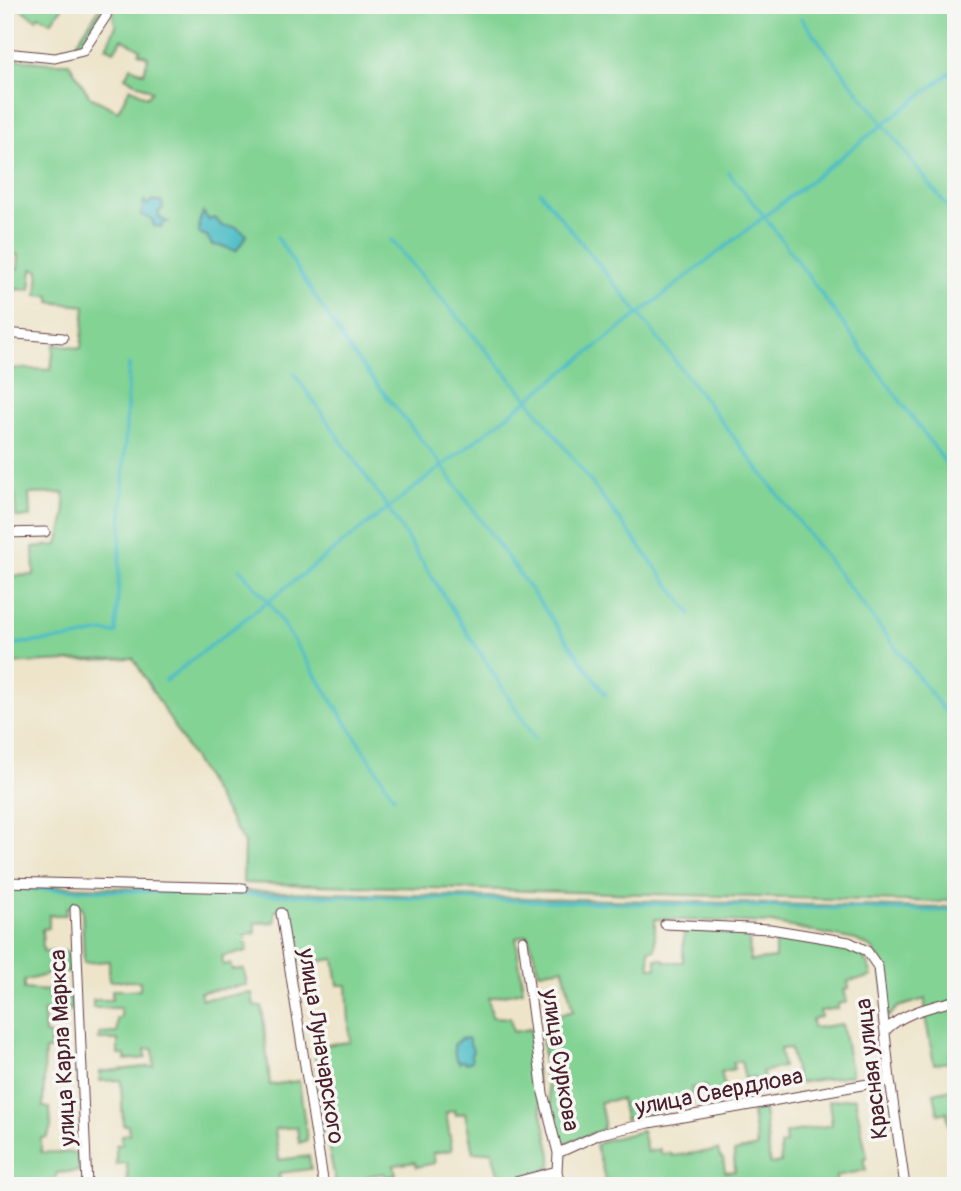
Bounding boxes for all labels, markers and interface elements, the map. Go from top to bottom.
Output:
street label: улица Луначарского [292,945,351,1146]
street label: улица Карла Маркса [43,949,82,1148]
street label: улица Суркова [535,986,586,1133]
street label: Красная улица [848,997,895,1141]
street label: улица Свердлова [632,1061,805,1122]

